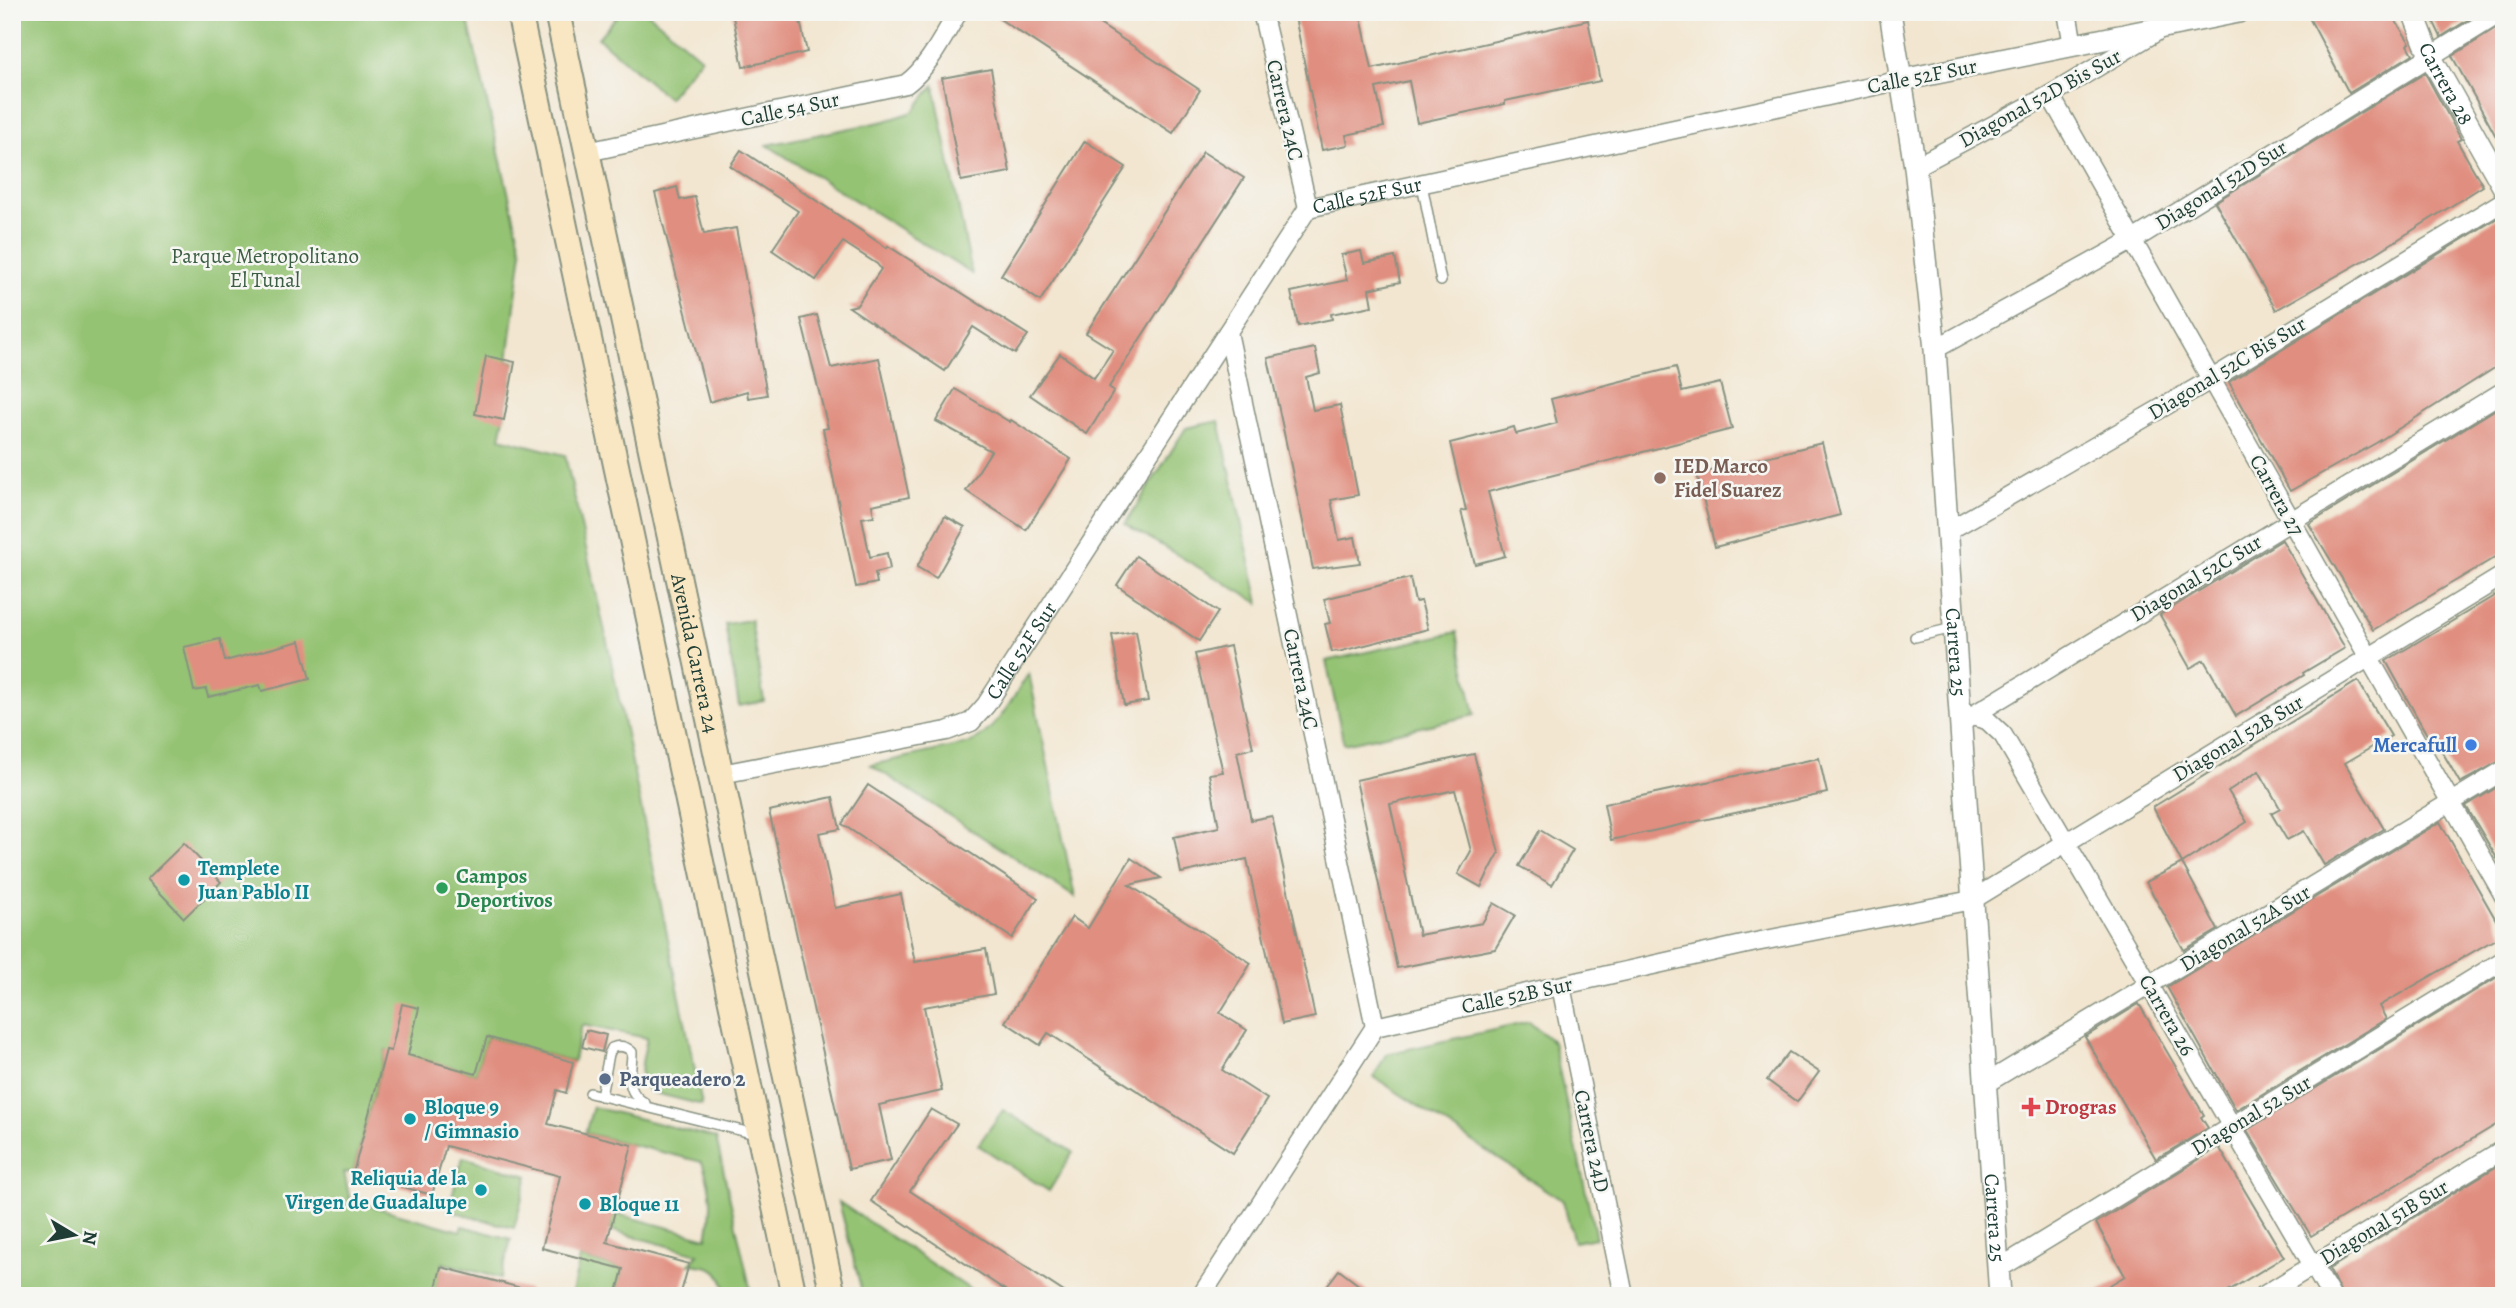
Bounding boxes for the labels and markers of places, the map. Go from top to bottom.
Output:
place label: IED Marco Fidel Suarez [1674,452,1782,504]
marker: IED Marco Fidel Suarez [1652,470,1668,486]
place label: Mercafull [2373,731,2457,759]
marker: Mercafull [2463,737,2479,753]
place label: Templete Juan Pablo II [198,854,310,906]
place label: Campos Deportivos [456,862,553,914]
marker: Templete Juan Pablo II [176,872,192,888]
marker: Campos Deportivos [434,880,450,896]
place label: Parqueadero 2 [619,1065,745,1093]
marker: Parqueadero 2 [597,1071,613,1087]
place label: Bloque 9 / Gimnasio [424,1093,519,1145]
place label: Drogras [2045,1093,2117,1121]
marker: Drogras [2023,1099,2039,1115]
marker: Bloque 9 / Gimnasio [402,1111,418,1127]
place label: Reliquia de la Virgen de Guadalupe [284,1164,468,1216]
marker: Reliquia de la Virgen de Guadalupe [473,1182,489,1198]
place label: Bloque 11 [599,1190,680,1218]
marker: Bloque 11 [577,1196,593,1212]

